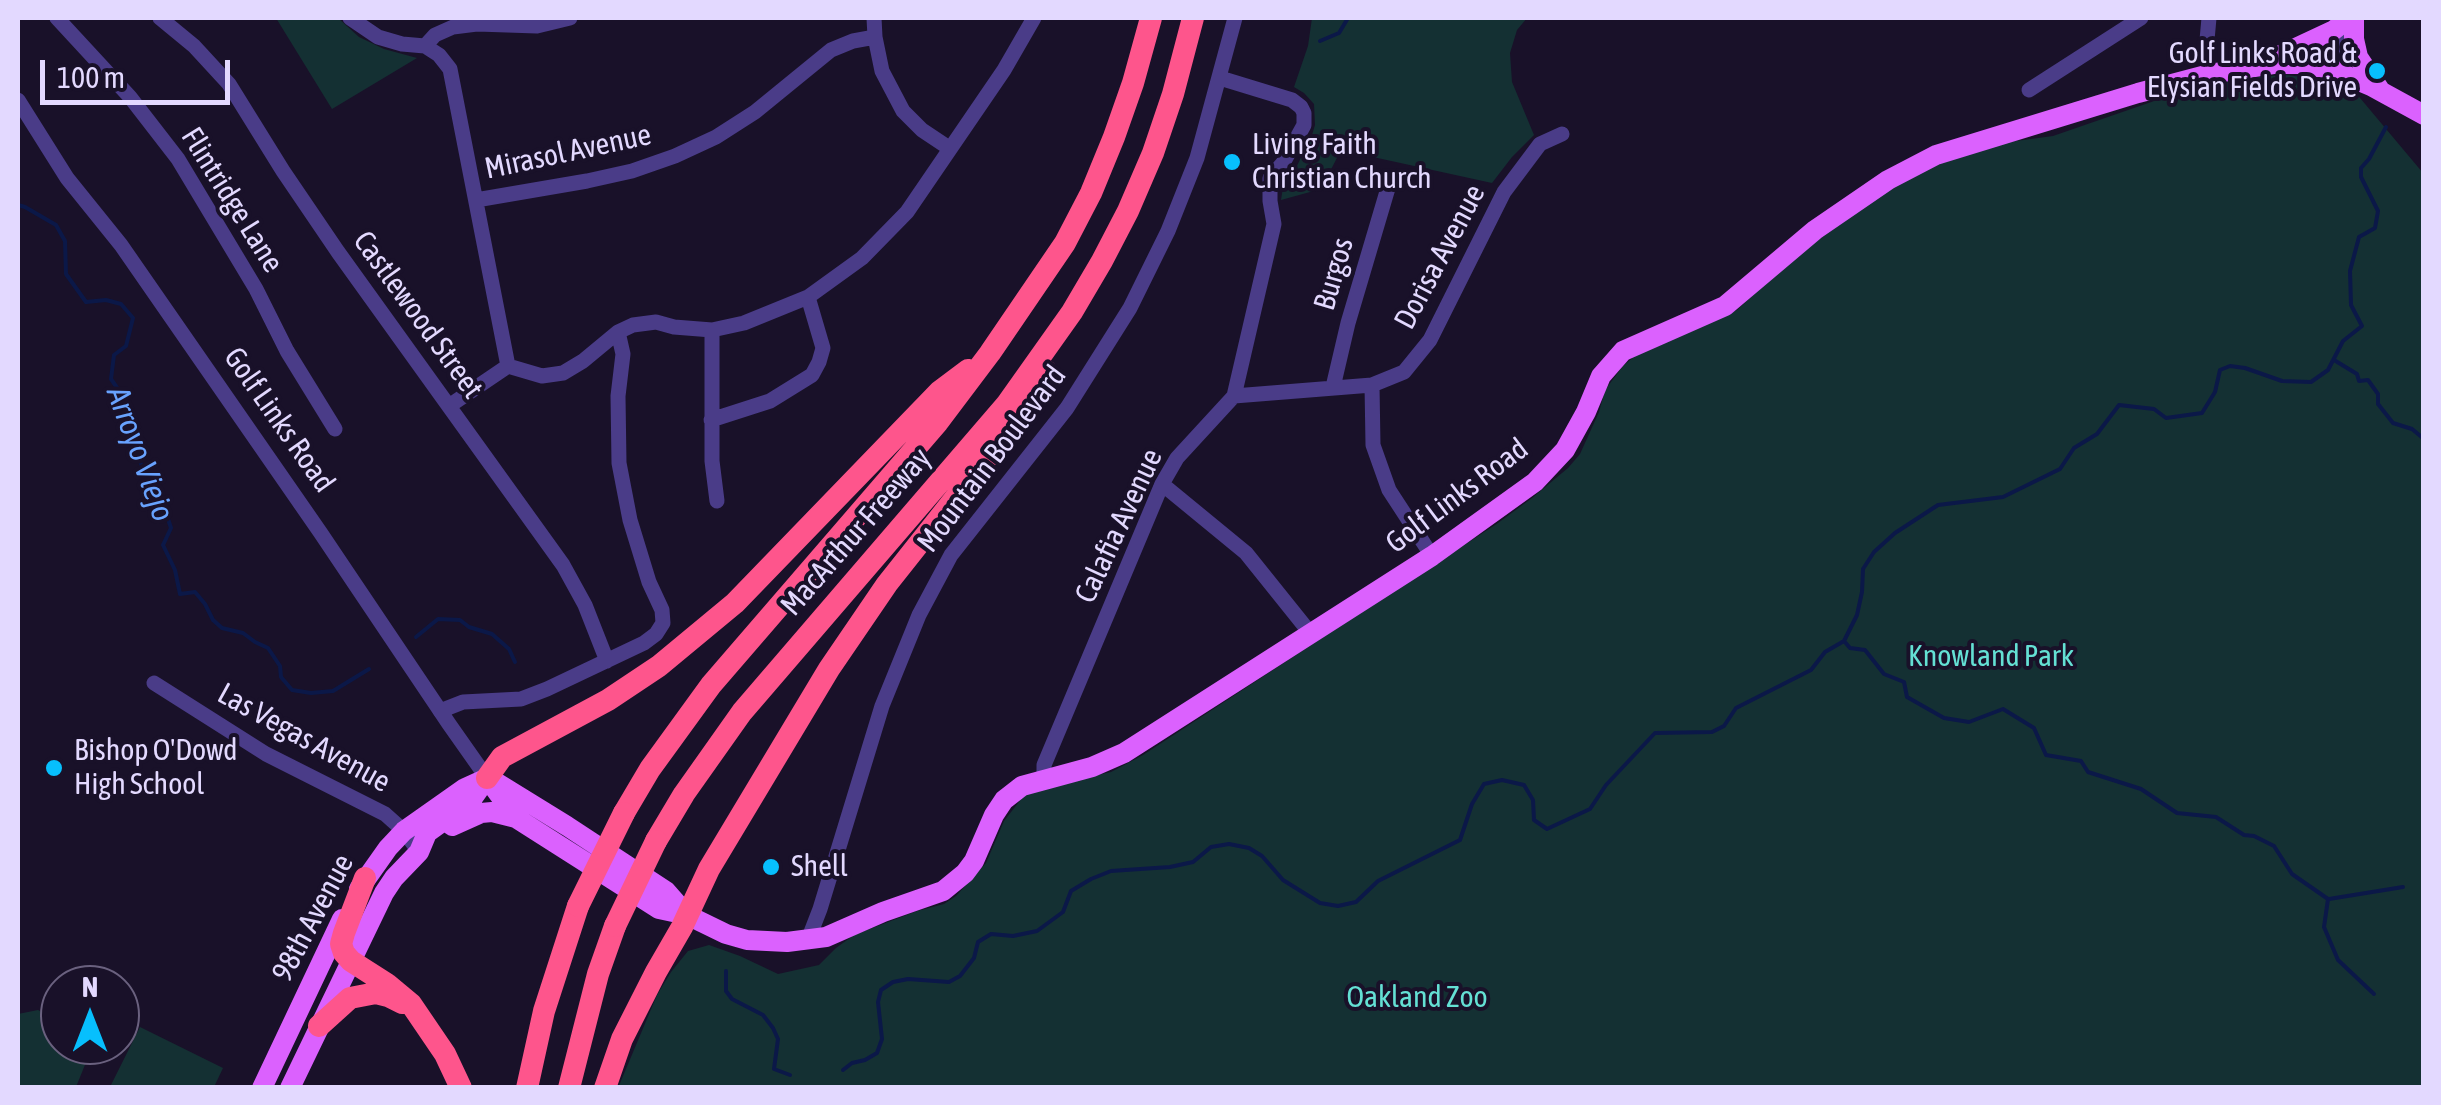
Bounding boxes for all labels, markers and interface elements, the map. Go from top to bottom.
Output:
place label: Golf Links Road & Elysian Fields Drive [2147,36,2357,106]
scale bar [45,40,235,102]
text: 100 m [57,60,125,94]
marker: Golf Links Road & Elysian Fields Drive [2366,60,2388,82]
street label: Mirasol Avenue [482,117,654,187]
street label: Flintridge Lane [173,121,291,279]
place label: Living Faith Christian Church [1252,127,1432,198]
marker: Living Faith Christian Church [1221,151,1243,173]
street label: Dorisa Avenue [1387,179,1493,335]
street label: Castlewood Street [345,224,491,406]
street label: Burgos [1307,234,1361,314]
street label: Golf Links Road [216,341,342,499]
street label: Mountain Boulevard [910,359,1074,559]
water label: Arroyo Viejo [98,381,182,527]
street label: Golf Links Road [1379,431,1535,561]
street label: MacArthur Freeway [773,441,939,623]
street label: Calafia Avenue [1068,443,1170,609]
park label: Knowland Park [1908,639,2074,675]
street label: Las Vegas Avenue [211,676,397,800]
place label: Bishop O'Dowd High School [74,733,238,804]
marker: Bishop O'Dowd High School [43,757,65,779]
street label: 98th Avenue [265,848,361,988]
place label: Shell [791,849,848,885]
marker: Shell [760,856,782,878]
north arrow [40,965,140,1065]
text: N [82,971,98,1003]
park label: Oakland Zoo [1346,980,1488,1016]

